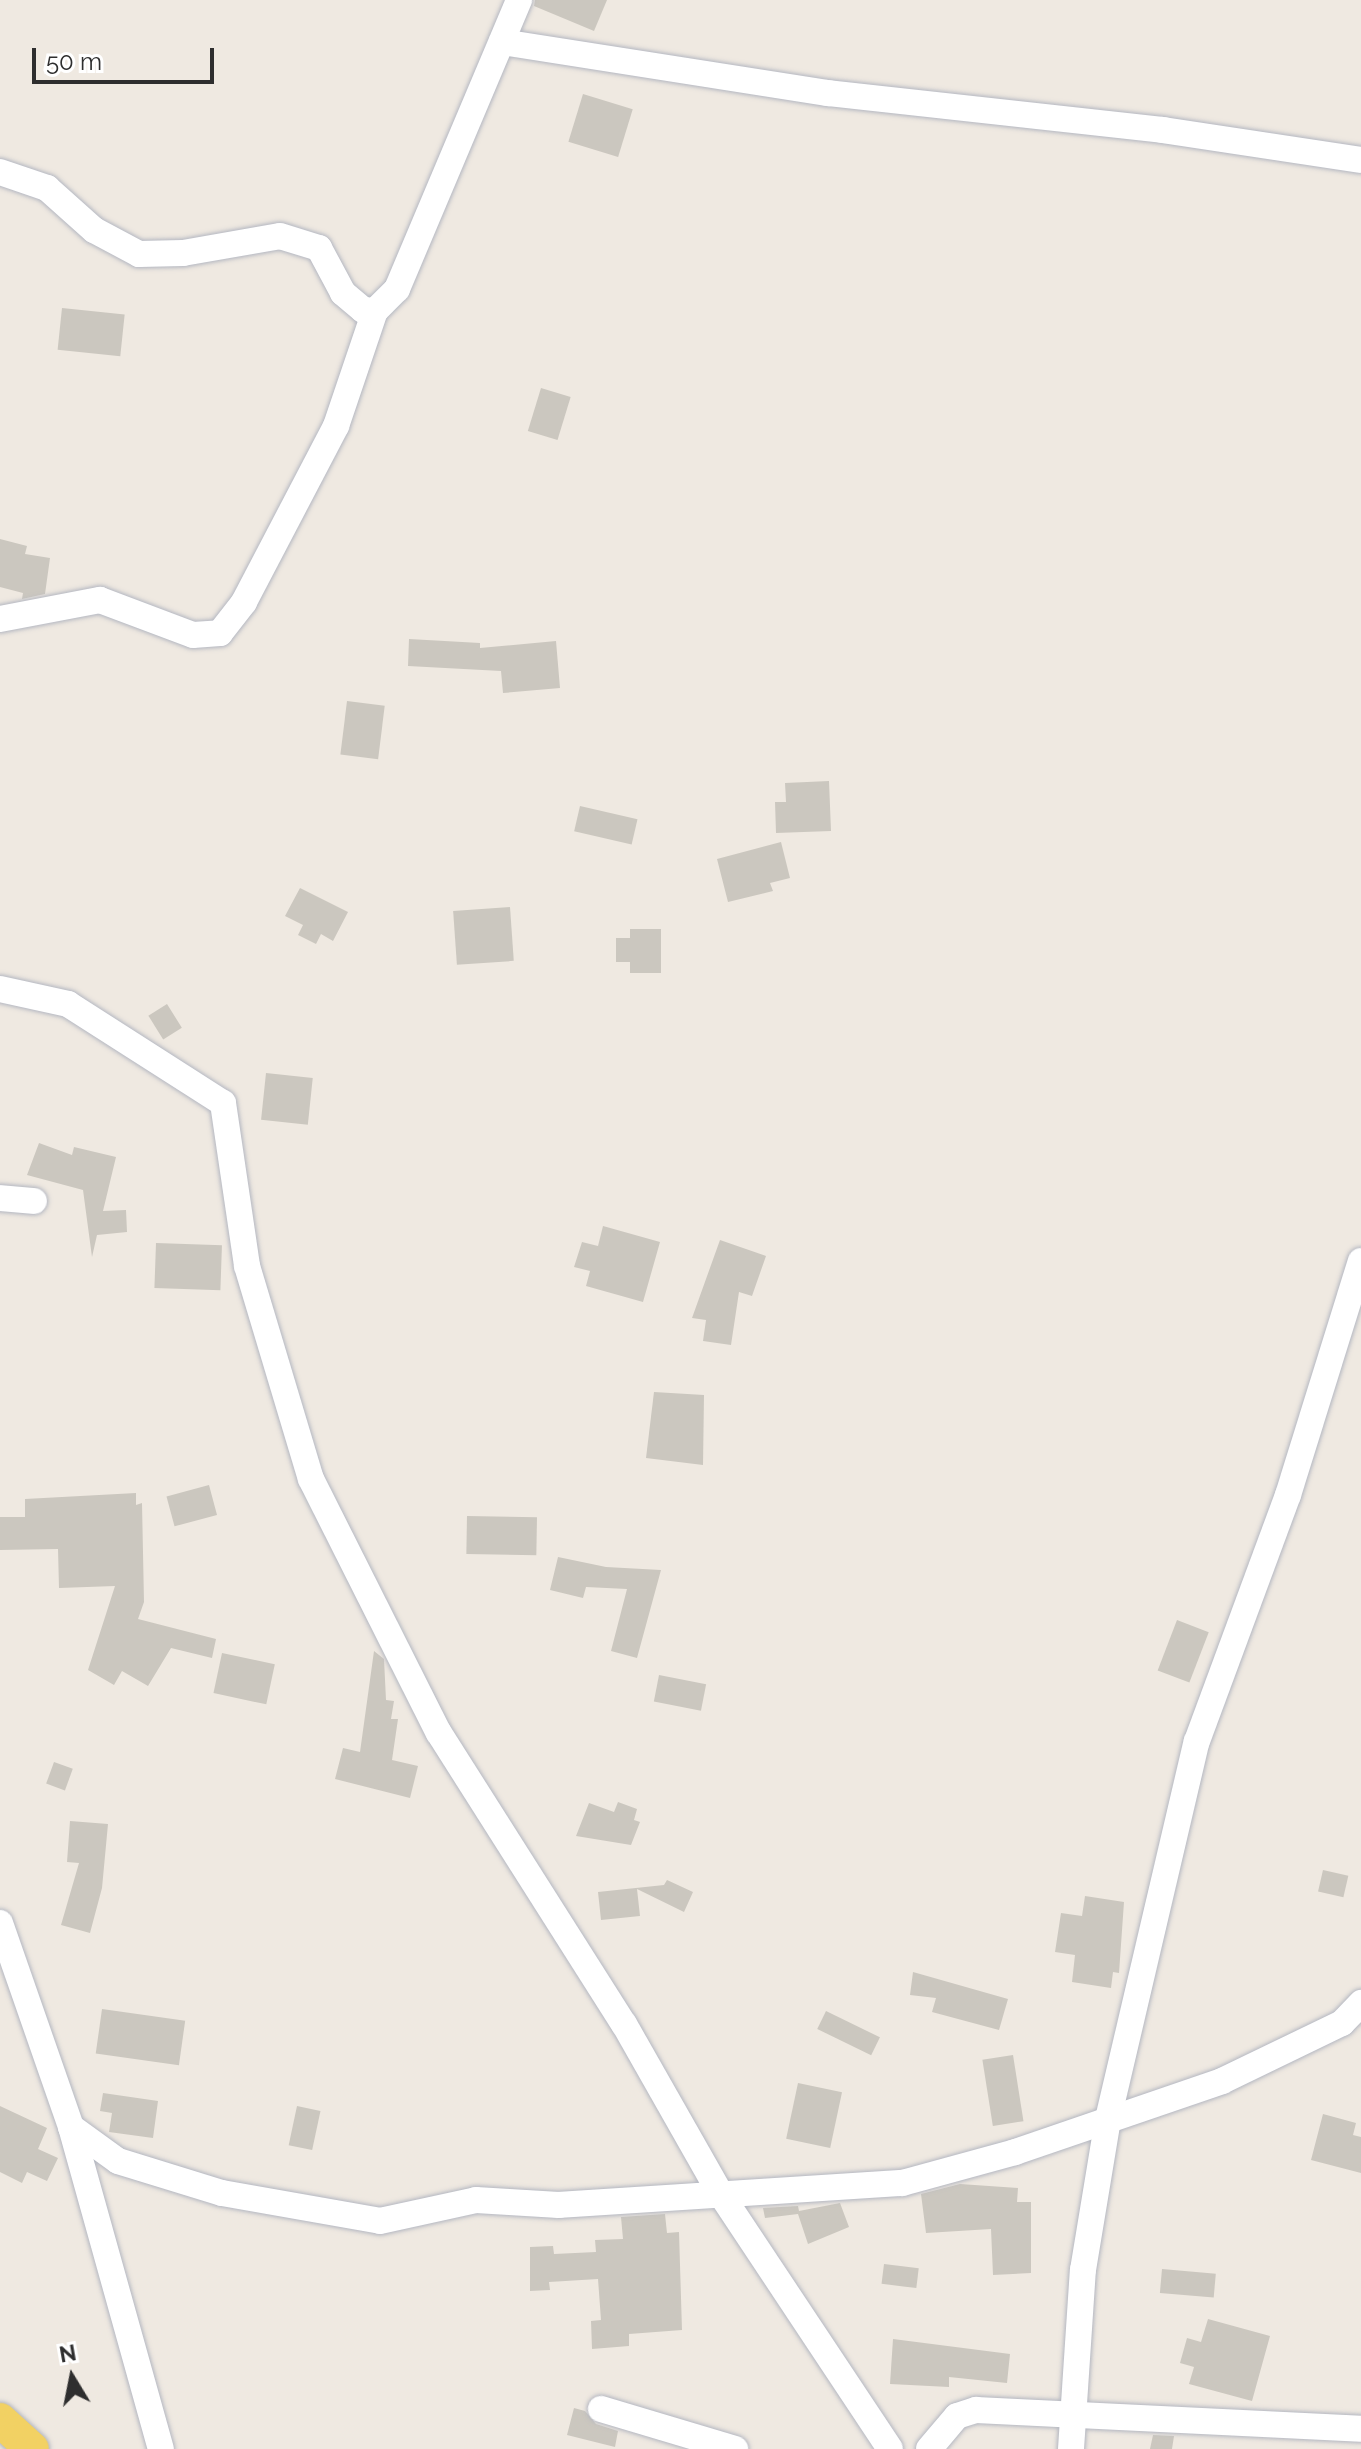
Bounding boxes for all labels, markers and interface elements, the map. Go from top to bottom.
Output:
scale bar [36,32,218,82]
text: 50 m [46,47,102,76]
north arrow [32,2337,112,2417]
text: N [57,2339,78,2368]

